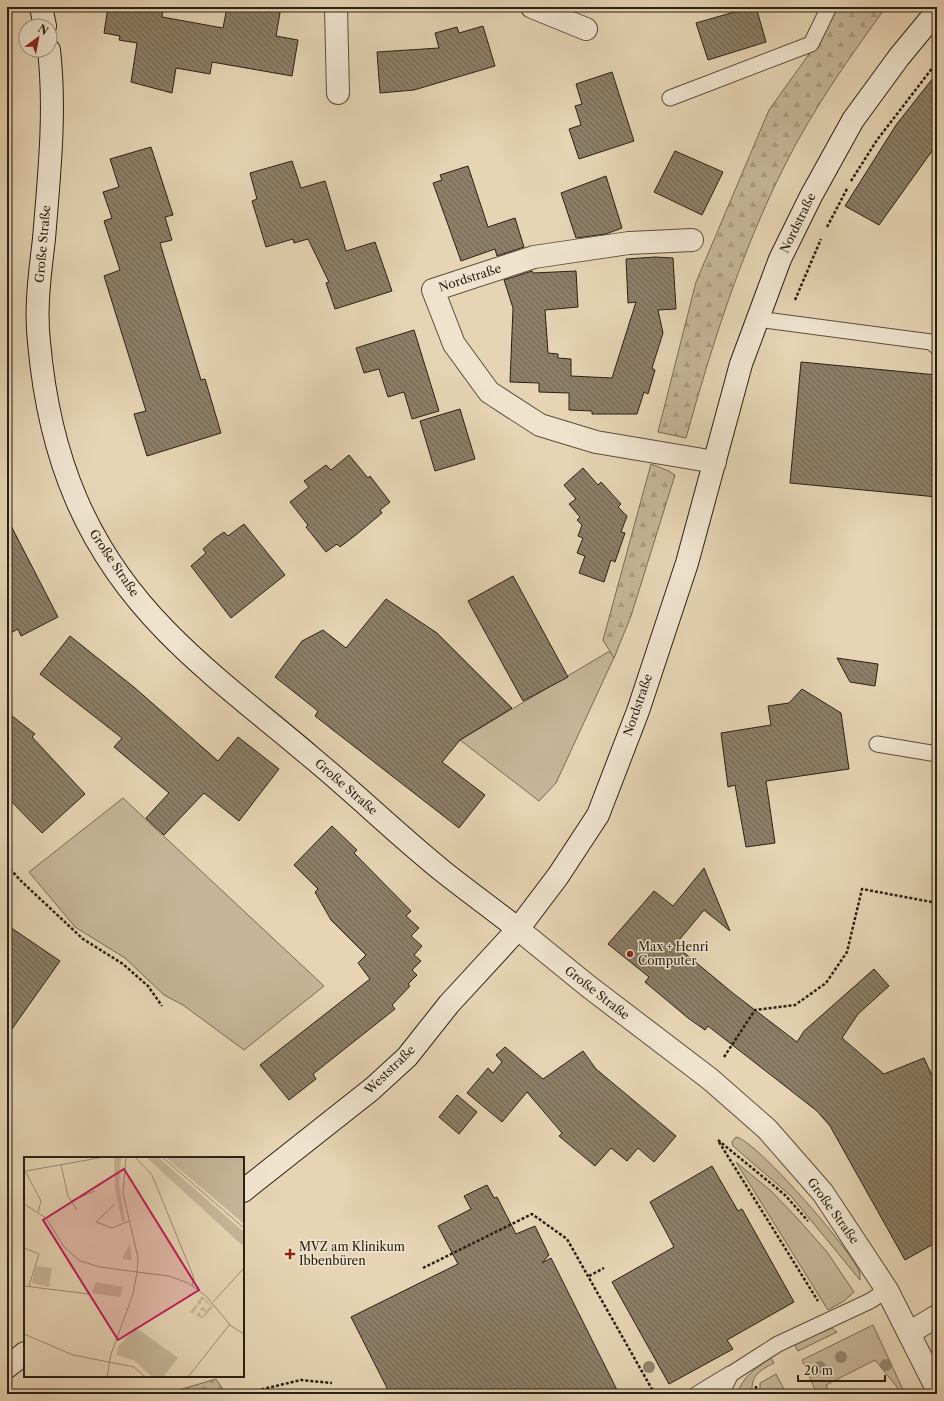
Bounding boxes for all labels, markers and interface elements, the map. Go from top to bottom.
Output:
north arrow [18,18,58,58]
text: N [36,21,51,38]
street label: Nordstraße [777,190,819,255]
street label: Große Straße [32,204,53,283]
street label: Nordstraße [437,260,503,295]
street label: Große Straße [86,526,143,599]
street label: Nordstraße [620,671,655,738]
street label: Große Straße [312,755,381,818]
place label: Max + Henri Computer [638,939,709,968]
marker: Max + Henri Computer [625,949,635,959]
street label: Große Straße [562,963,633,1023]
street label: Weststraße [361,1042,418,1098]
inset map [24,1157,244,1377]
street label: Große Straße [804,1175,863,1247]
place label: MVZ am Klinikum Ibbenbüren [299,1239,405,1268]
marker: MVZ am Klinikum Ibbenbüren [284,1248,296,1260]
scale bar [798,1357,885,1383]
text: 20 m [804,1363,833,1378]

